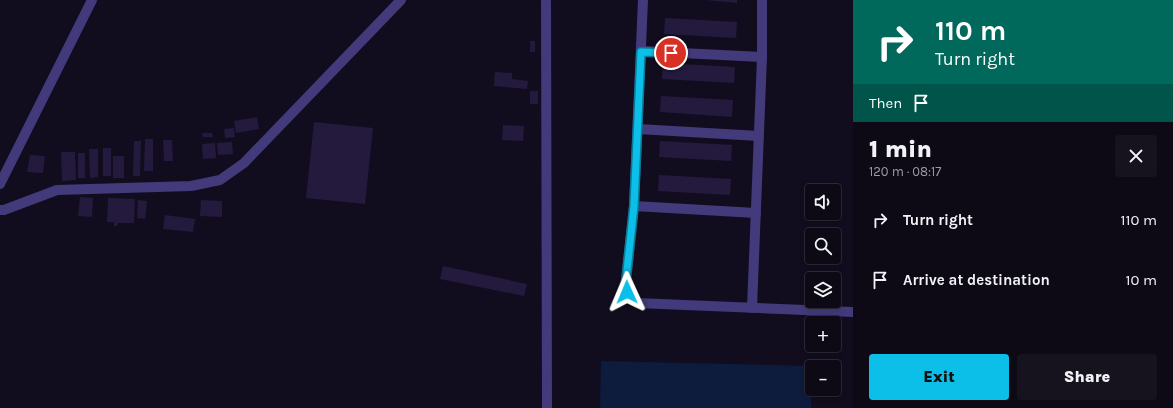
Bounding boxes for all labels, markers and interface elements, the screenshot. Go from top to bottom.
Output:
text: 110 m [935,14,1006,47]
icon: right [869,16,921,68]
pin [654,36,688,70]
icon: arrive [660,42,682,64]
text: Turn right [935,48,1015,70]
icon: arrive [910,92,932,114]
text: Then [869,94,902,112]
text: 1 min [869,135,932,163]
button: close [1115,135,1157,177]
text: 120 m · 08:17 [869,164,941,179]
map controls [805,184,841,396]
button: sound [805,184,841,220]
icon: right [869,209,891,231]
text: Turn right [903,211,973,229]
text: 110 m [1121,211,1157,229]
button: search [805,228,841,264]
icon: arrive [869,269,891,291]
position arrow [606,271,648,313]
text: Arrive at destination [903,271,1050,289]
text: 10 m [1126,271,1157,289]
button: layers [805,272,841,308]
button: + [805,316,841,352]
button: Exit [869,354,1009,400]
button: Share [1017,354,1157,400]
button: − [805,360,841,396]

